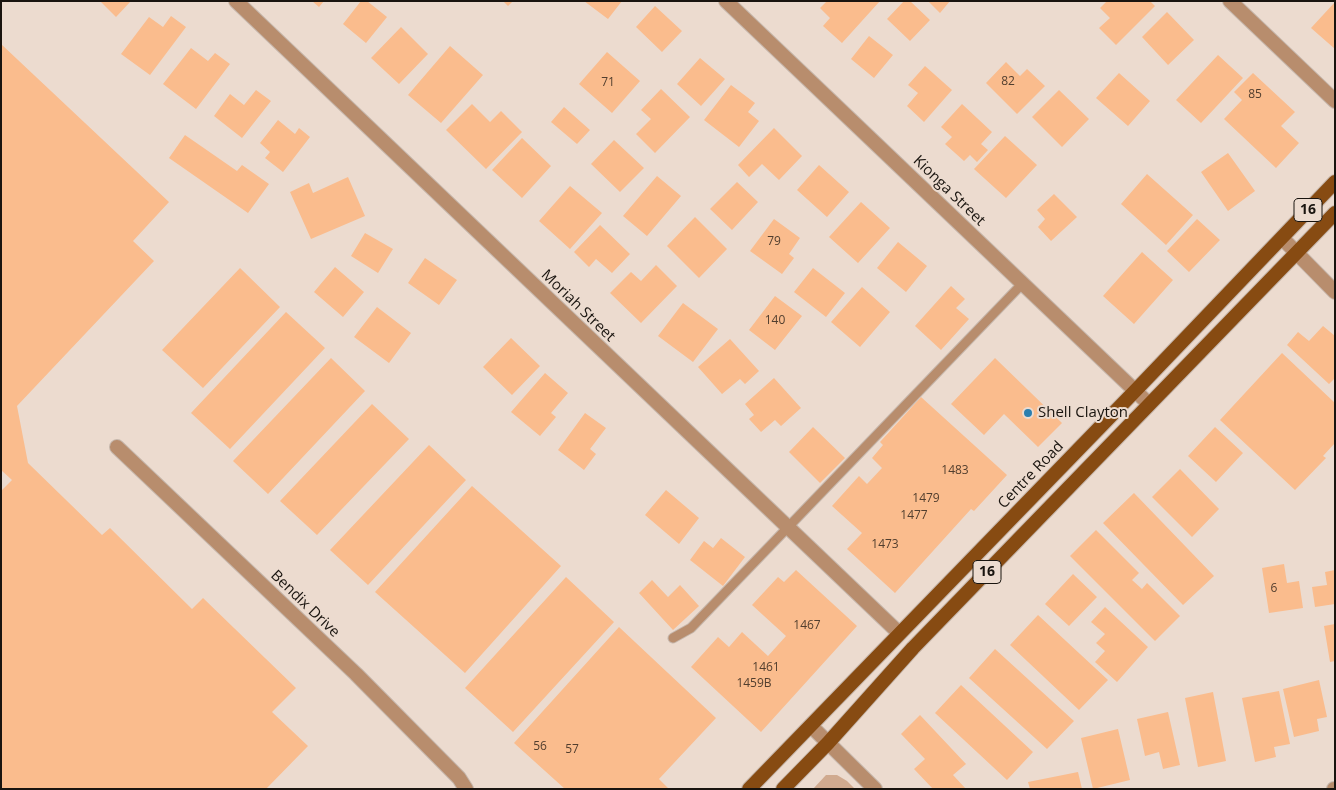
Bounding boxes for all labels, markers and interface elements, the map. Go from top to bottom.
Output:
house number: 82 [1001,75,1015,89]
house number: 71 [601,76,615,90]
house number: 85 [1248,88,1262,102]
street label: Kionga Street [909,152,989,230]
road number: 16 [1294,198,1322,222]
house number: 79 [767,235,781,249]
street label: Moriah Street [537,266,619,346]
house number: 140 [765,314,785,328]
place label: Shell Clayton [1038,404,1128,422]
marker: Shell Clayton [1022,407,1034,419]
street label: Centre Road [994,438,1068,512]
house number: 1483 [941,464,969,478]
house number: 1479 [912,492,940,506]
house number: 1477 [900,509,928,523]
house number: 1473 [871,538,899,552]
road number: 16 [973,560,1001,584]
street label: Bendix Drive [267,567,343,641]
house number: 6 [1271,582,1277,596]
house number: 1467 [793,619,821,633]
house number: 1461 [752,661,780,675]
house number: 1459B [736,677,772,691]
house number: 56 [533,740,547,754]
house number: 57 [565,743,579,757]

